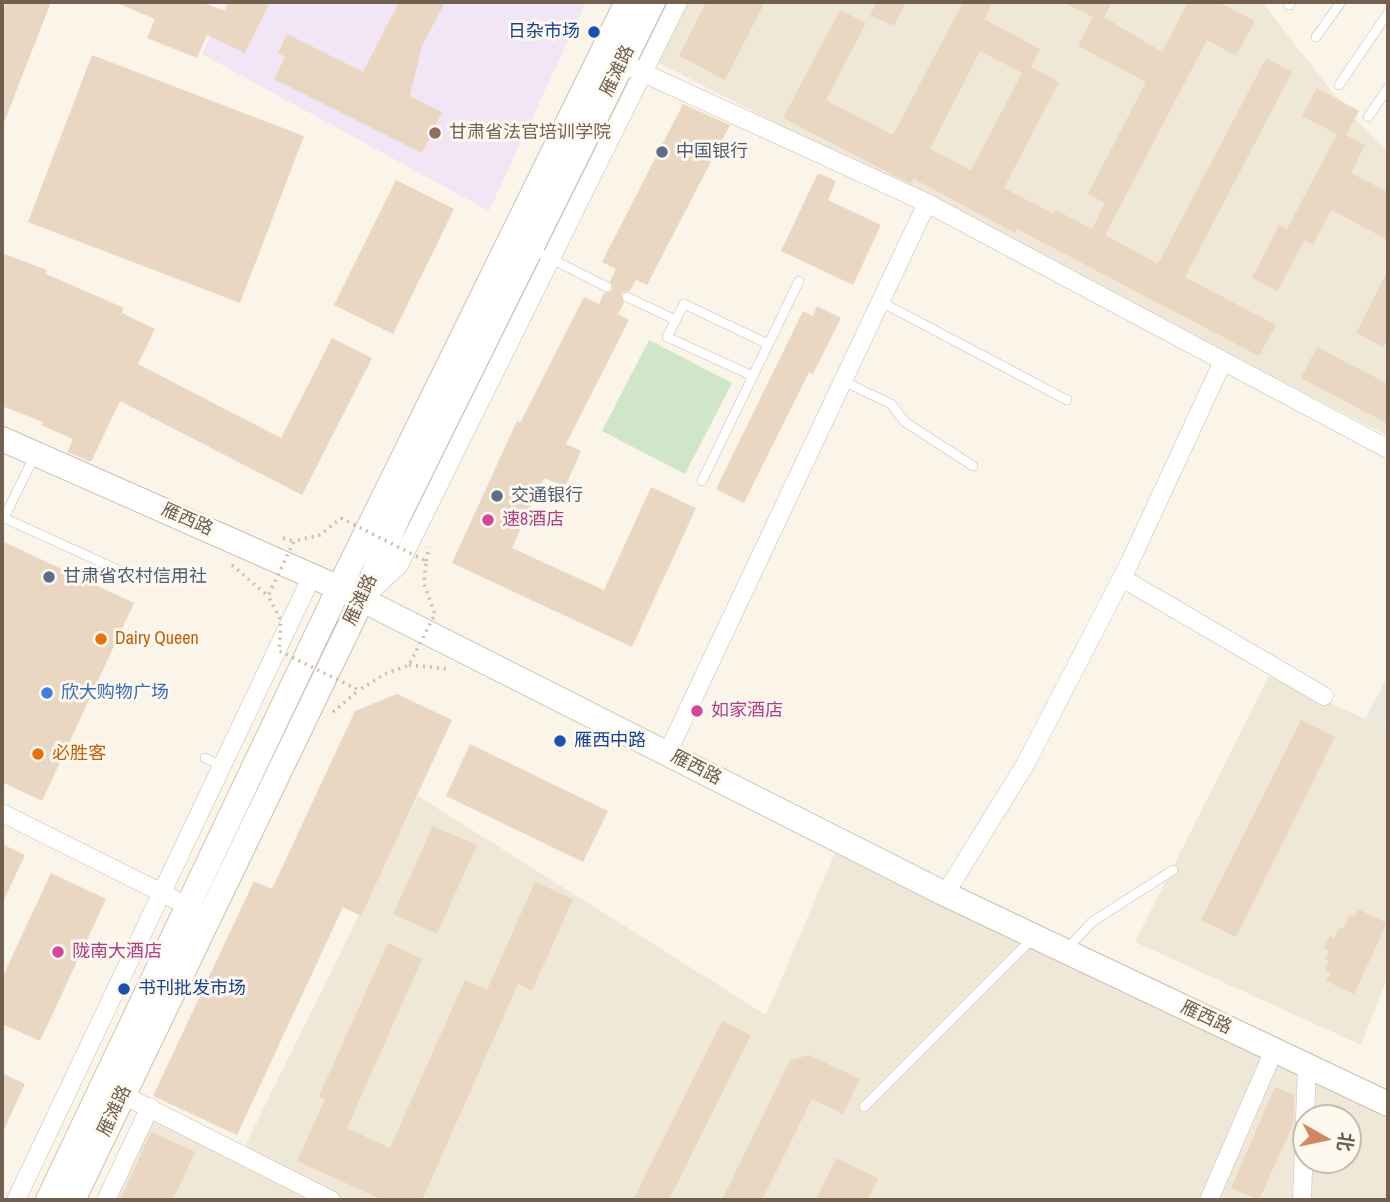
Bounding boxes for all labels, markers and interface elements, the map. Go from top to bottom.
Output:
place label: 日杂市场 [508,21,580,43]
marker: 日杂市场 [586,24,602,40]
street label: 雁滩路 [596,42,640,100]
place label: 甘肃省法官培训学院 [449,122,611,144]
marker: 甘肃省法官培训学院 [427,125,443,141]
place label: 中国银行 [676,141,748,163]
marker: 中国银行 [654,144,670,160]
place label: 交通银行 [511,485,583,507]
marker: 交通银行 [489,488,505,504]
street label: 雁西路 [158,499,216,541]
place label: 速8酒店 [502,509,564,531]
marker: 速8酒店 [480,512,496,528]
place label: 甘肃省农村信用社 [63,566,207,588]
marker: 甘肃省农村信用社 [41,569,57,585]
street label: 雁滩路 [340,571,382,629]
place label: Dairy Queen [115,628,199,650]
marker: Dairy Queen [93,631,109,647]
place label: 欣大购物广场 [61,682,169,704]
marker: 欣大购物广场 [39,685,55,701]
place label: 如家酒店 [711,700,783,722]
marker: 如家酒店 [689,703,705,719]
place label: 雁西中路 [574,730,646,752]
marker: 雁西中路 [552,733,568,749]
place label: 必胜客 [52,743,106,765]
marker: 必胜客 [30,746,46,762]
street label: 雁西路 [667,746,725,790]
place label: 陇南大酒店 [72,941,162,963]
marker: 陇南大酒店 [50,944,66,960]
place label: 书刊批发市场 [138,978,246,1000]
marker: 书刊批发市场 [116,981,132,997]
street label: 雁西路 [1177,997,1235,1039]
street label: 雁滩路 [94,1082,136,1140]
north arrow [1292,1104,1362,1174]
text: 北 [1331,1131,1360,1153]

